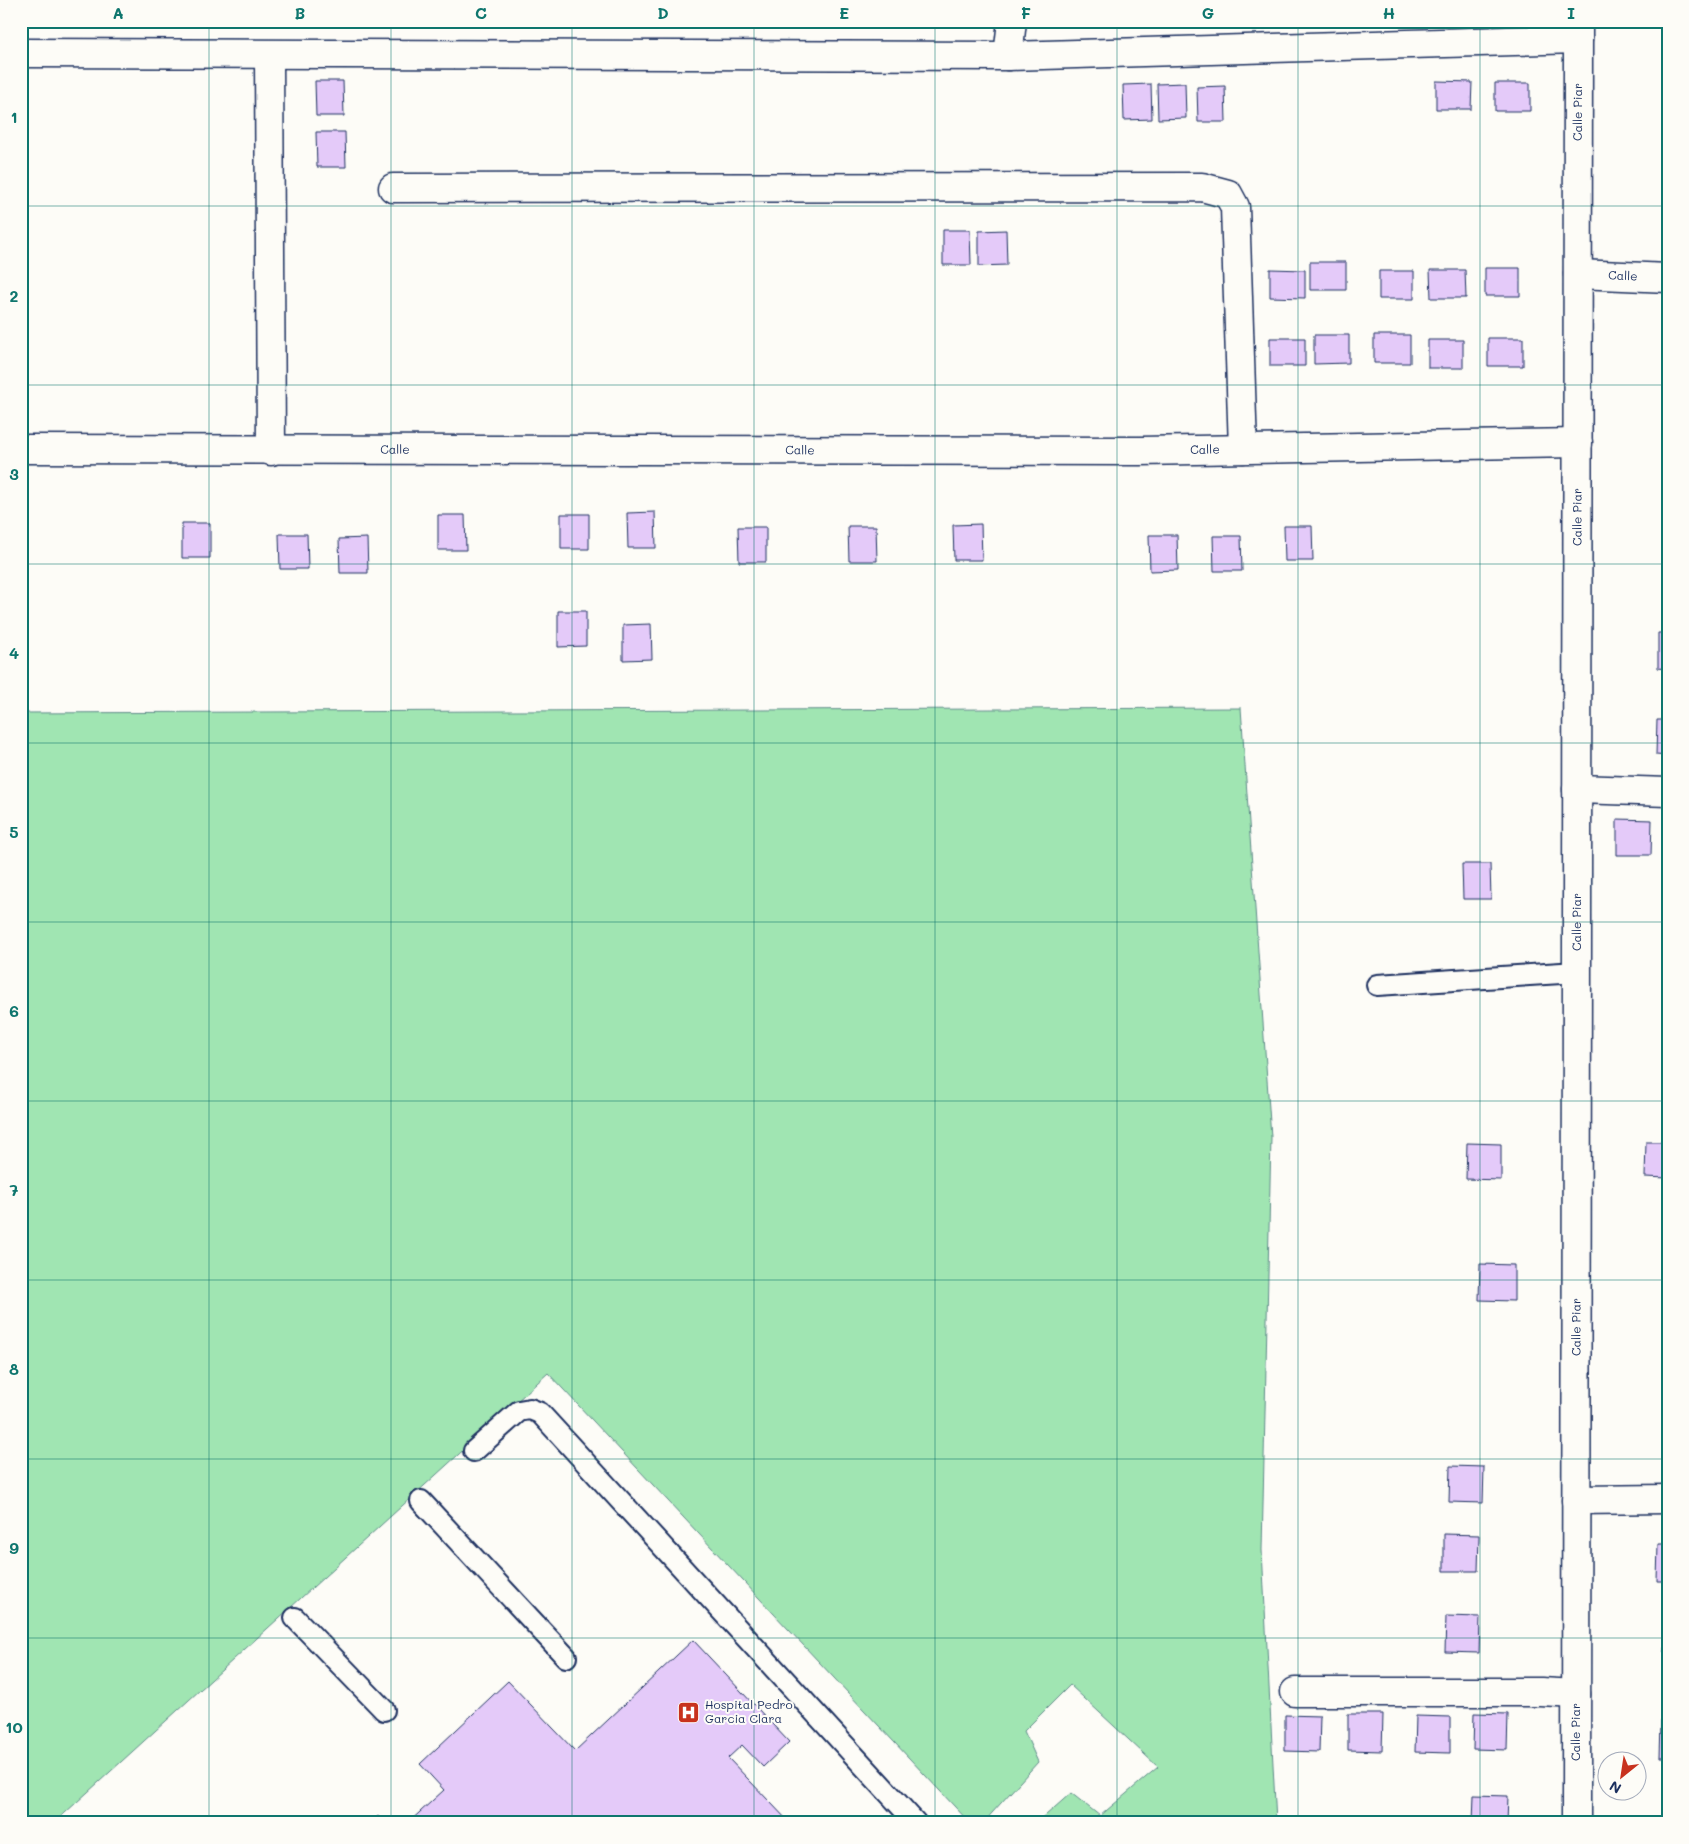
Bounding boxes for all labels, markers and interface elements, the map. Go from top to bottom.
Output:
text: A [112,2,124,23]
text: B [295,2,305,23]
text: C [475,2,487,23]
text: D [657,2,669,23]
text: E [839,2,849,23]
text: F [1021,2,1031,23]
text: G [1202,2,1214,23]
text: H [1383,2,1395,23]
text: I [1567,2,1575,23]
street label: Calle Piar [1569,83,1585,141]
text: 1 [10,106,18,127]
street label: Calle [1608,266,1638,284]
text: 2 [10,285,19,306]
street label: Calle [380,441,410,457]
street label: Calle [785,441,815,457]
street label: Calle [1190,441,1220,457]
text: 3 [9,463,19,484]
street label: Calle Piar [1568,488,1584,546]
text: 4 [9,642,19,663]
text: 5 [9,821,19,842]
street label: Calle Piar [1568,893,1584,951]
text: 6 [9,1000,19,1021]
text: 7 [10,1179,19,1200]
street label: Calle Piar [1568,1298,1584,1356]
text: 8 [9,1358,19,1379]
text: 9 [9,1537,19,1558]
place label: Hospital Pedro Garcia Clara [705,1696,793,1726]
hospital icon: Hospital Pedro Garcia Clara [677,1700,701,1724]
street label: Calle Piar [1567,1703,1583,1761]
text: 10 [5,1716,23,1737]
north arrow [1596,1752,1646,1802]
text: N [1606,1777,1625,1799]

